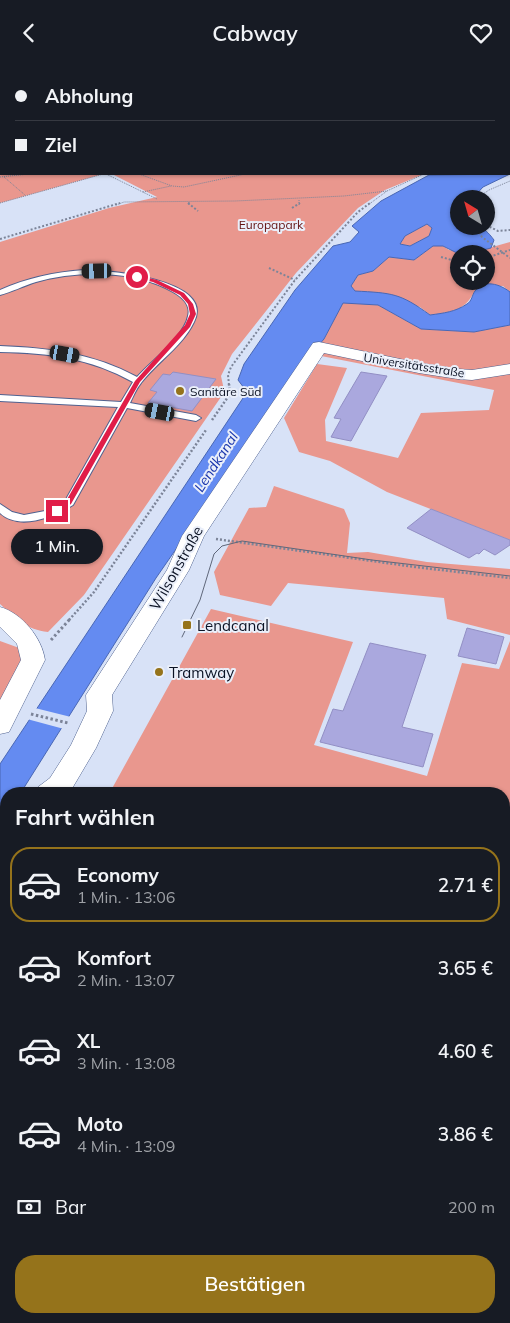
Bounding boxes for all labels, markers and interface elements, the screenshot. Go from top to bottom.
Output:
icon: back [15,19,43,47]
text: Cabway [212,19,298,47]
icon: heart [467,19,495,47]
text: Abholung [45,84,133,108]
text: Ziel [45,133,77,157]
north arrow [450,190,495,235]
map controls [450,190,495,290]
park label: Europapark [239,217,304,232]
button: locate [450,245,495,290]
car [81,263,112,279]
route start [126,266,148,288]
car [48,344,81,364]
street label: Universitätsstraße [363,350,465,380]
place label: Sanitäre Süd [190,384,262,399]
marker: Sanitäre Süd [174,385,186,397]
car [143,402,176,422]
water label: Lendkanal [190,428,242,495]
route end [46,500,68,522]
street label: Wilsonstraße [145,523,207,613]
callout: 1 Min. [11,529,103,563]
text: 1 Min. [35,536,79,556]
place label: Lendcanal [197,616,269,635]
marker: Lendcanal [181,619,193,631]
place label: Tramway [169,663,234,682]
marker: Tramway [153,666,165,678]
text: Fahrt wählen [15,803,155,831]
icon: car [17,862,62,907]
text: Economy [77,863,159,887]
text: 2.71 € [438,873,493,897]
text: 1 Min. · 13:06 [77,887,175,907]
icon: car [17,945,62,990]
text: Komfort [77,946,151,970]
text: 3.65 € [438,956,493,980]
text: 2 Min. · 13:07 [77,970,175,990]
icon: car [17,1028,62,1073]
text: XL [77,1029,100,1053]
text: 4.60 € [438,1039,493,1063]
text: 3 Min. · 13:08 [77,1053,175,1073]
icon: car [17,1111,62,1156]
text: Moto [77,1112,123,1136]
text: 3.86 € [438,1122,493,1146]
text: 4 Min. · 13:09 [77,1136,175,1156]
icon: cash [15,1193,43,1221]
text: Bar [55,1195,86,1219]
text: 200 m [448,1197,495,1217]
button: Bestätigen [15,1255,495,1313]

